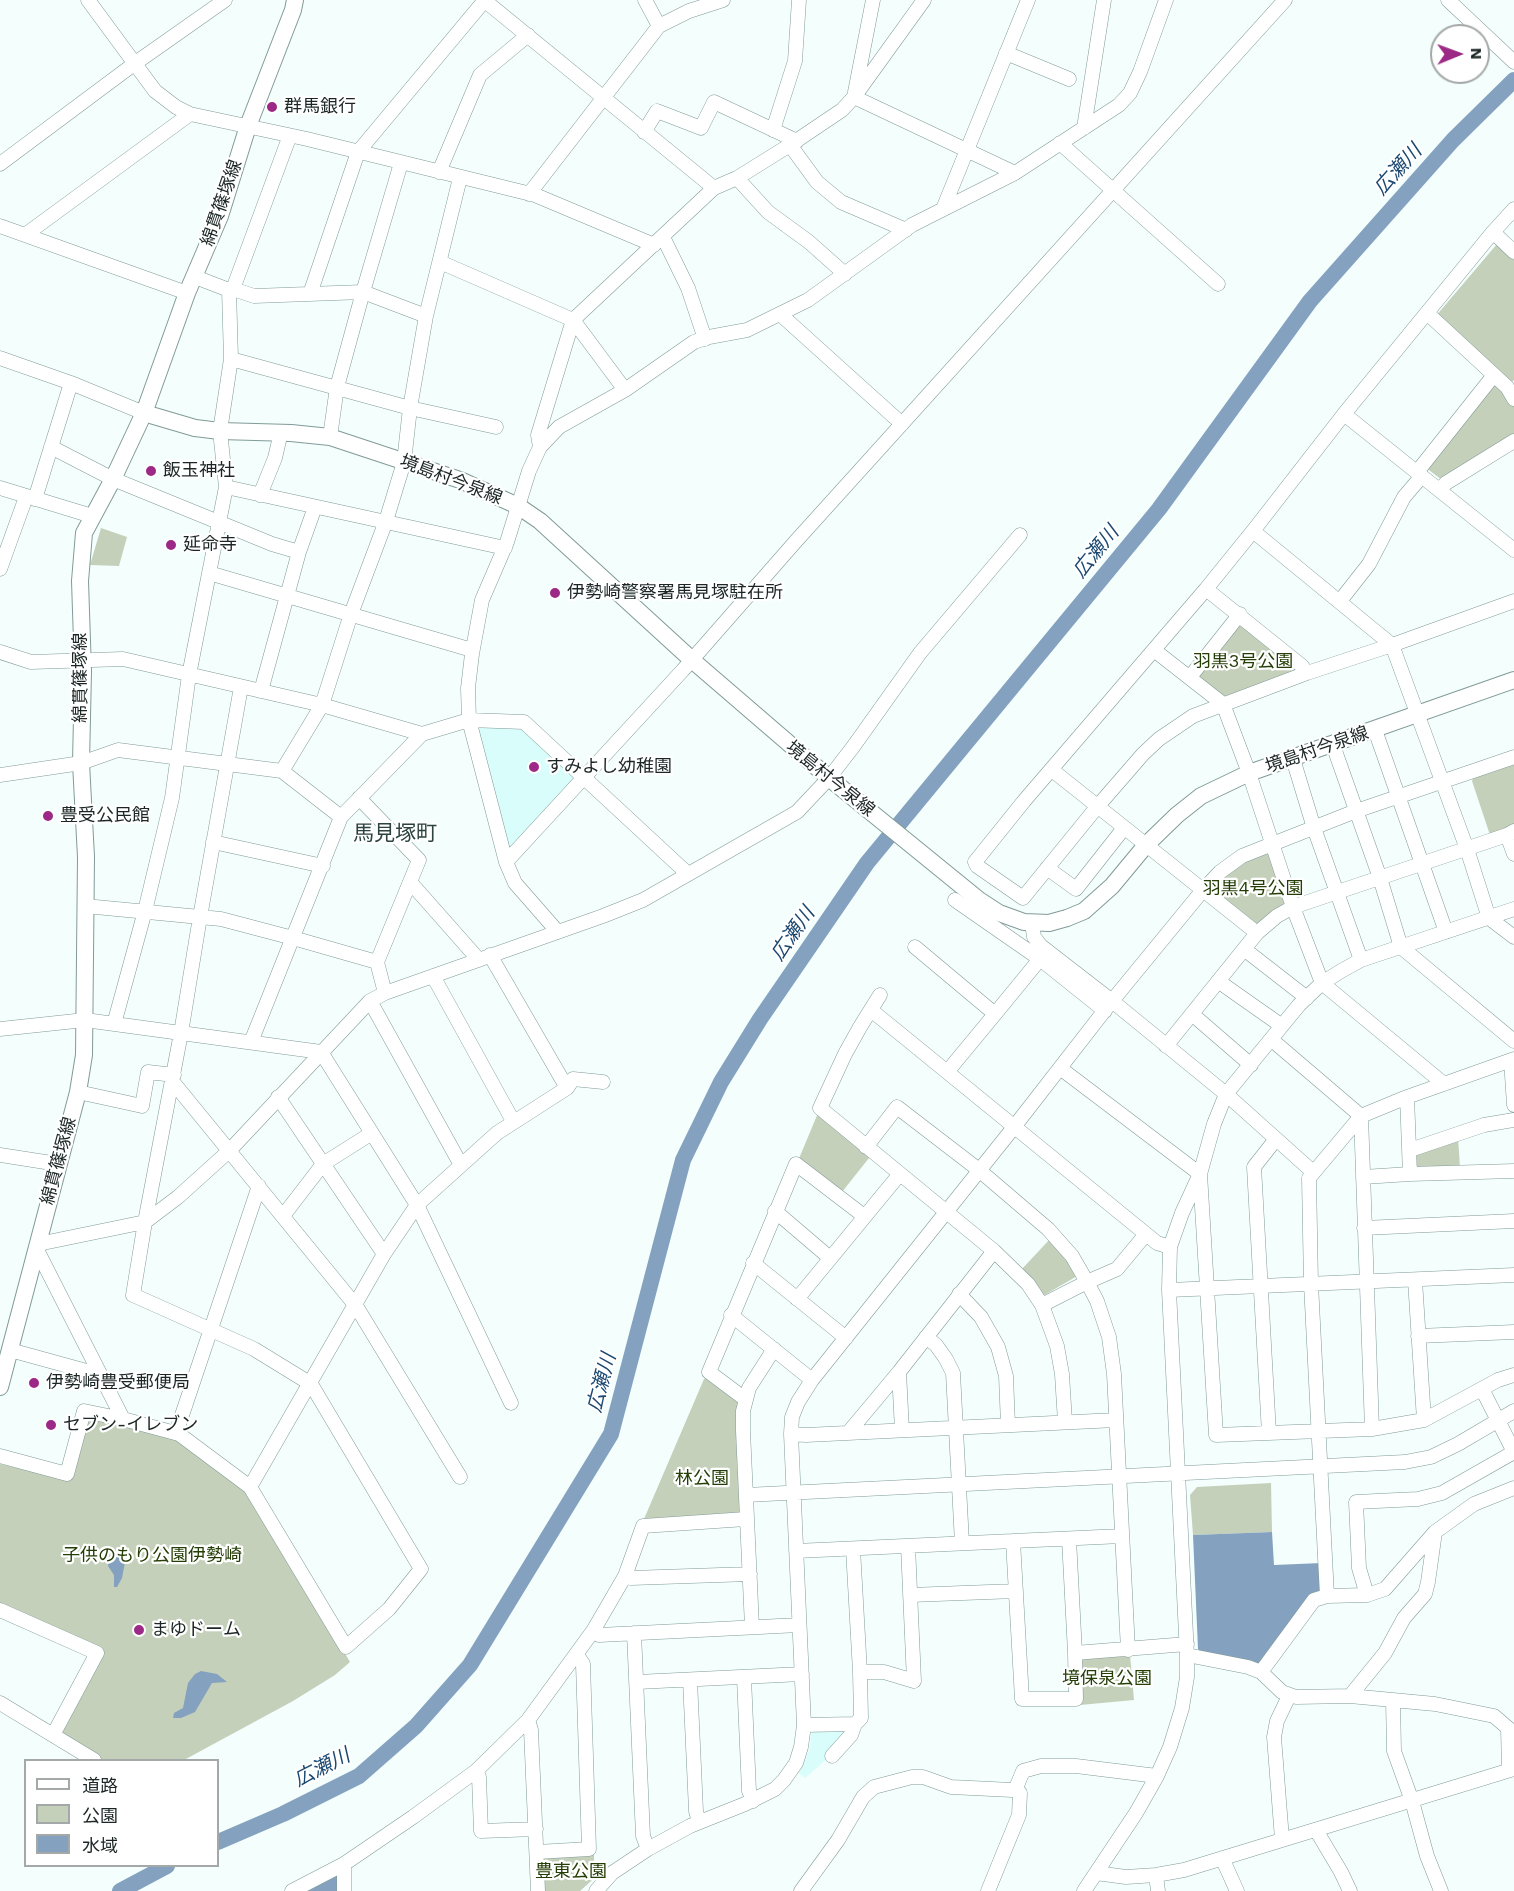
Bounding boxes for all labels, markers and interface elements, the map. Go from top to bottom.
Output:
north arrow [1430,24,1490,84]
text: N [1467,48,1486,60]
place label: 群馬銀行 [284,96,356,118]
marker: 群馬銀行 [265,100,279,114]
water label: 広瀬川 [1369,140,1427,200]
street label: 綿貫篠塚線 [197,157,247,249]
street label: 境島村今泉線 [397,451,505,509]
place label: 飯玉神社 [163,460,235,482]
marker: 飯玉神社 [144,464,158,478]
water label: 広瀬川 [1068,521,1124,583]
place label: 延命寺 [183,534,237,556]
marker: 延命寺 [164,538,178,552]
place label: 伊勢崎警察署馬見塚駐在所 [567,582,783,604]
marker: 伊勢崎警察署馬見塚駐在所 [548,586,562,600]
street label: 綿貫篠塚線 [70,633,92,723]
park label: 羽黒3号公園 [1193,651,1293,673]
street label: 境島村今泉線 [1262,722,1372,778]
street label: 境島村今泉線 [781,737,879,821]
place label: すみよし幼稚園 [546,756,672,778]
marker: すみよし幼稚園 [527,760,541,774]
place label: 豊受公民館 [60,805,150,827]
marker: 豊受公民館 [41,809,55,823]
district label: 馬見塚町 [353,821,437,847]
park label: 羽黒4号公園 [1203,878,1303,900]
water label: 広瀬川 [766,903,820,965]
street label: 綿貫篠塚線 [37,1115,81,1207]
water label: 広瀬川 [583,1351,621,1415]
place label: 伊勢崎豊受郵便局 [46,1372,190,1394]
marker: 伊勢崎豊受郵便局 [27,1376,41,1390]
place label: セブン-イレブン [63,1414,198,1436]
marker: セブン-イレブン [44,1418,58,1432]
park label: 林公園 [675,1468,729,1490]
park label: 子供のもり公園伊勢崎 [62,1545,242,1567]
place label: まゆドーム [151,1619,241,1641]
marker: まゆドーム [132,1623,146,1637]
park label: 境保泉公園 [1062,1668,1152,1690]
water label: 広瀬川 [290,1744,354,1792]
legend [24,1759,219,1867]
text: 道路 [82,1775,118,1796]
text: 公園 [82,1805,118,1826]
text: 水域 [82,1835,118,1856]
park label: 豊東公園 [535,1861,607,1883]

